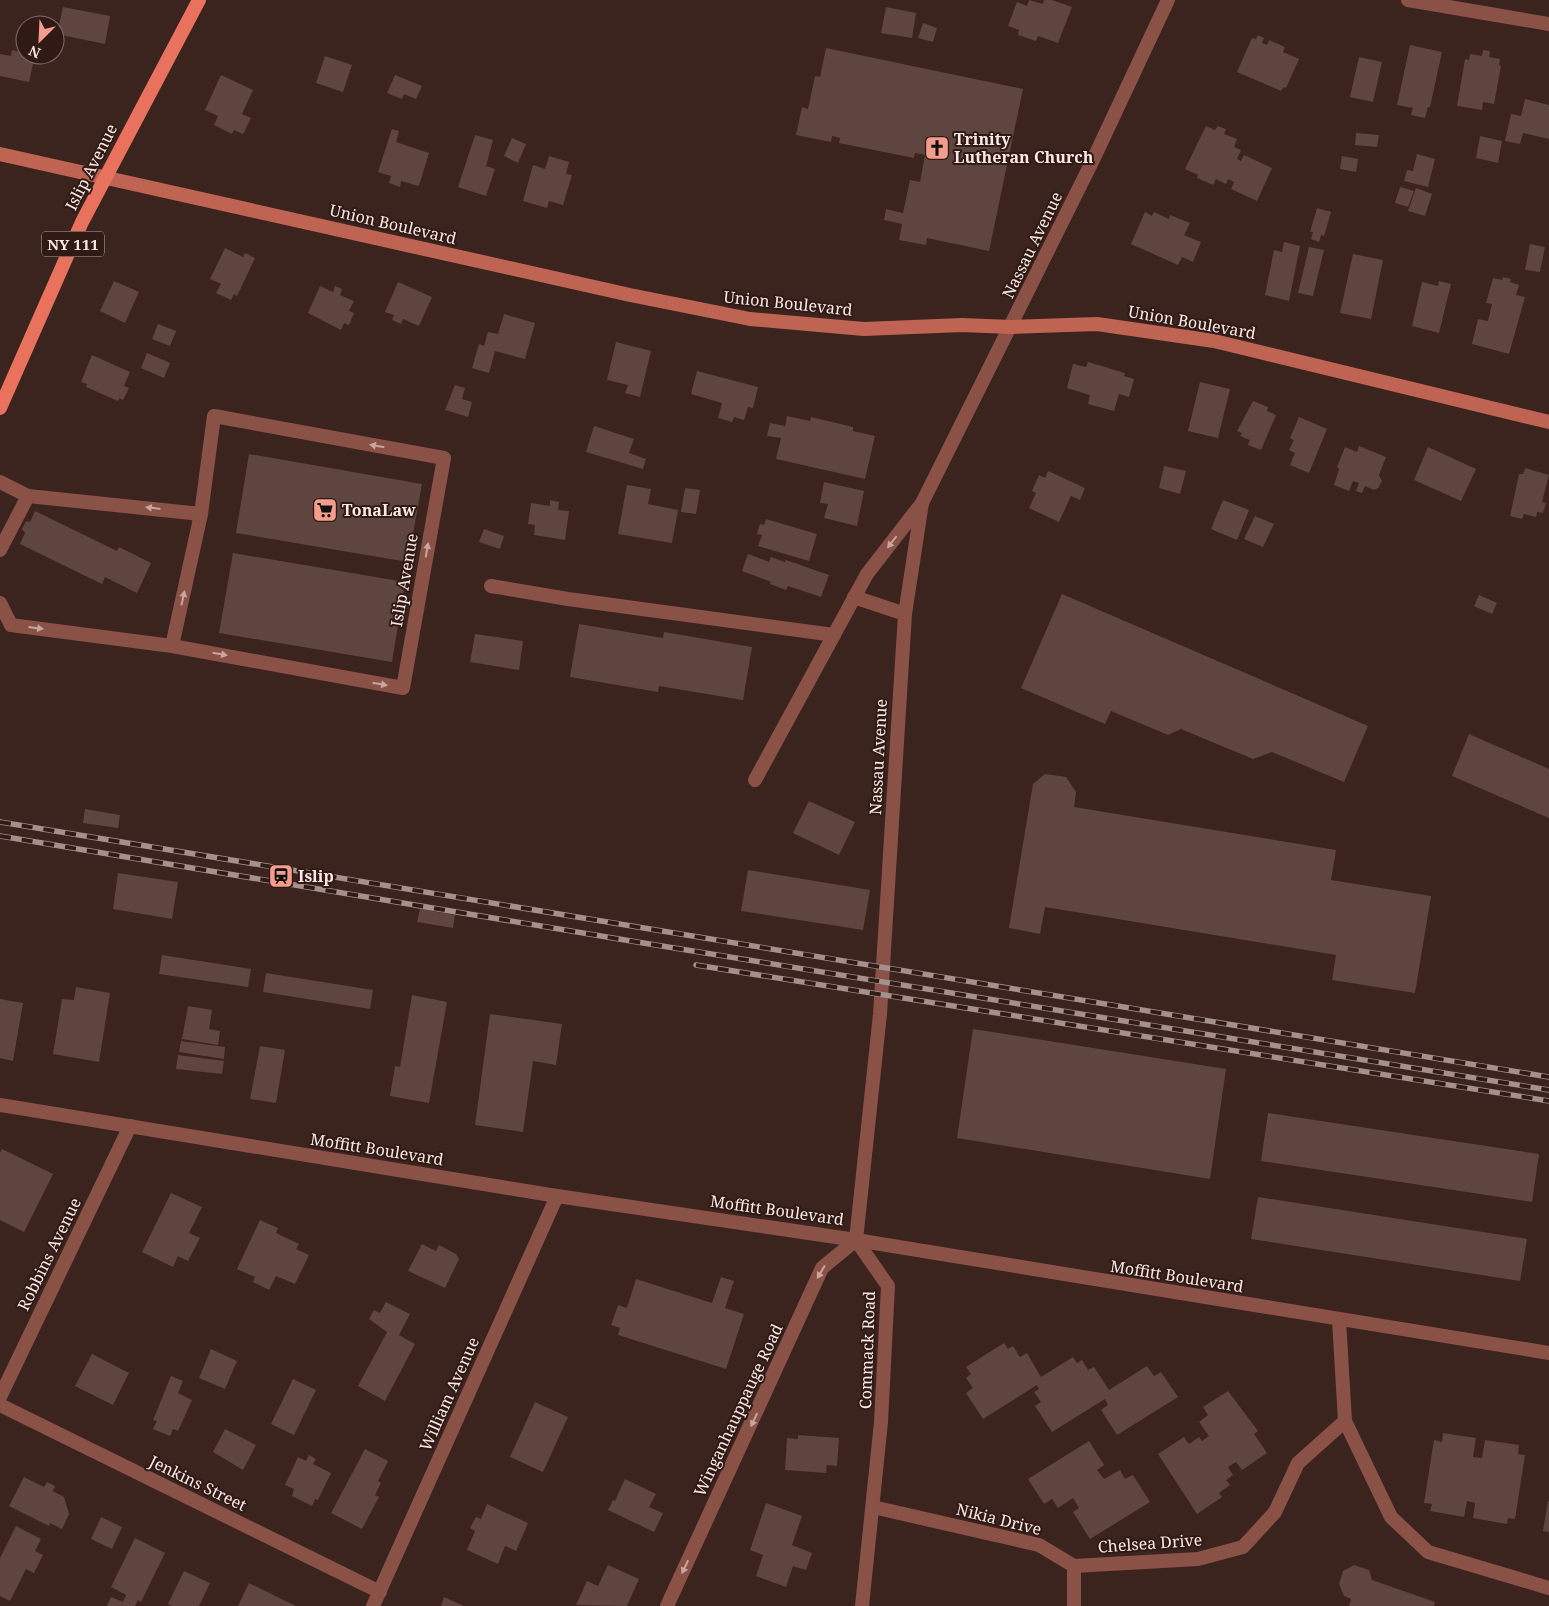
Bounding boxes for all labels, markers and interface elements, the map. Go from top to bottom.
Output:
north arrow [15,15,65,65]
text: N [26,41,43,63]
street label: Islip Avenue [60,120,122,214]
place label: Trinity Lutheran Church [954,128,1094,168]
church icon: Trinity Lutheran Church [924,135,950,161]
street label: Nassau Avenue [997,188,1067,302]
street label: Union Boulevard [327,199,459,249]
road number: NY 111 [42,232,104,256]
street label: Union Boulevard [722,285,854,321]
street label: Union Boulevard [1126,300,1258,344]
one-way arrow [368,441,384,449]
supermarket icon: TonaLaw [312,497,338,523]
place label: TonaLaw [342,499,416,521]
one-way arrow [144,504,160,512]
street label: Islip Avenue [385,532,423,628]
one-way arrow [887,535,897,549]
one-way arrow [424,542,432,558]
one-way arrow [179,590,187,606]
one-way arrow [28,624,44,632]
one-way arrow [213,651,229,659]
one-way arrow [372,680,388,688]
street label: Nassau Avenue [864,698,892,816]
station icon: Islip [268,863,294,889]
place label: Islip [298,865,334,887]
street label: Moffitt Boulevard [309,1128,445,1170]
street label: Moffitt Boulevard [709,1190,845,1230]
street label: Robbins Avenue [12,1194,86,1314]
street label: Moffitt Boulevard [1109,1255,1245,1297]
one-way arrow [816,1265,825,1279]
street label: Commack Road [854,1290,880,1409]
street label: Winganhauppauge Road [688,1320,788,1500]
street label: William Avenue [414,1334,484,1454]
one-way arrow [749,1413,757,1427]
street label: Jenkins Street [145,1450,251,1516]
street label: Nikia Drive [954,1498,1044,1540]
street label: Chelsea Drive [1097,1528,1203,1558]
one-way arrow [681,1560,689,1574]

